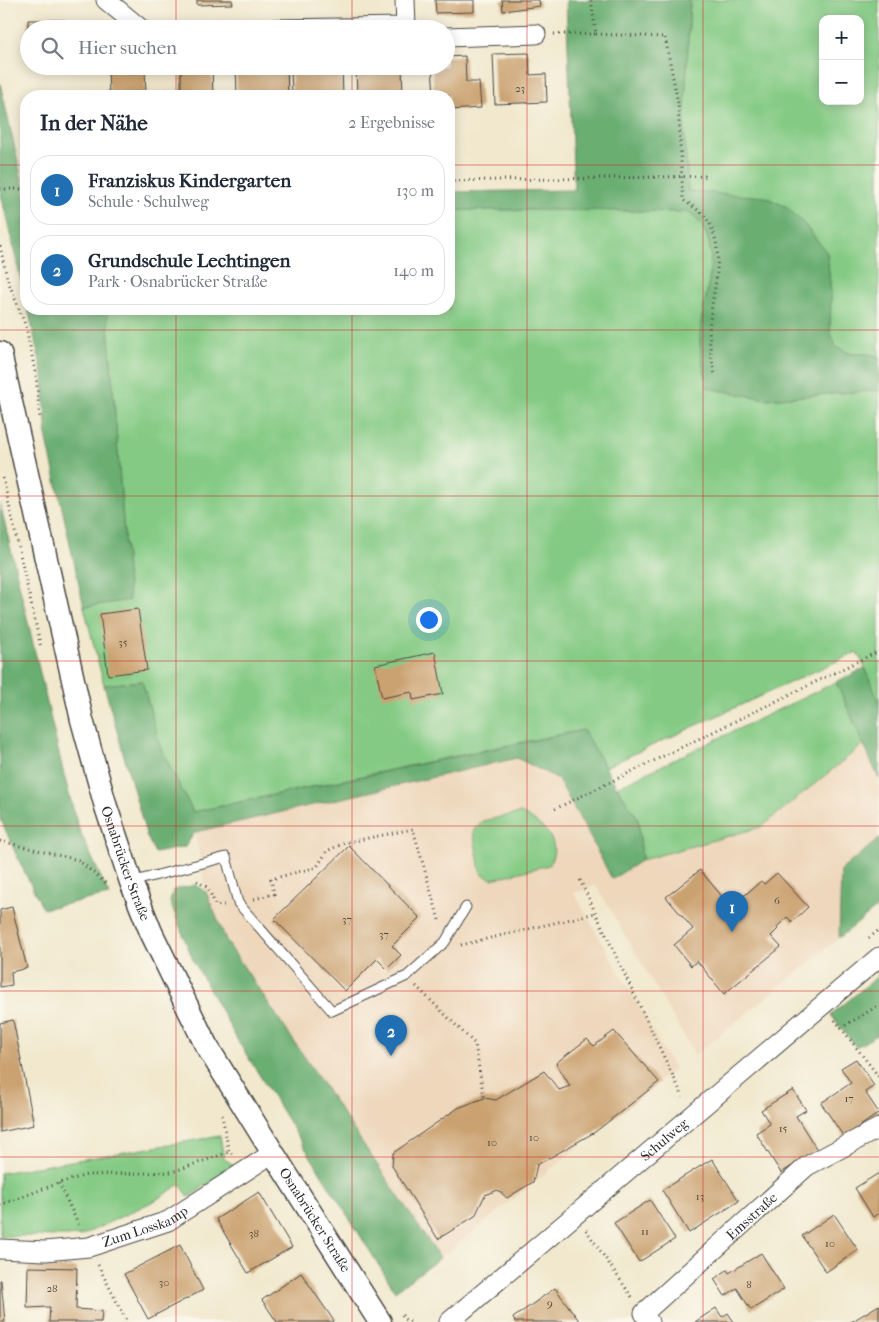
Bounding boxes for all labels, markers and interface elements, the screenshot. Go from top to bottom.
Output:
map controls [819,15,864,105]
button: + [819,15,864,60]
search box [20,20,455,75]
icon: search [38,34,66,62]
text: Hier suchen [78,37,177,59]
button: − [819,60,864,105]
house number: 23 [515,82,525,95]
text: In der Nähe [40,111,148,135]
text: 2 Ergebnisse [348,113,435,132]
text: Franziskus Kindergarten [88,170,291,192]
text: 1 [54,181,60,200]
text: 130 m [396,181,434,200]
text: Schule · Schulweg [88,192,209,211]
text: Grundschule Lechtingen [88,250,290,272]
text: 2 [53,261,61,280]
text: 140 m [393,261,434,280]
text: Park · Osnabrücker Straße [88,272,267,291]
your location [416,607,442,633]
house number: 35 [118,636,128,649]
street label: Osnabrücker Straße [97,804,154,923]
pin: 1 [716,891,748,932]
house number: 6 [774,894,780,907]
house number: 37 [342,913,352,926]
house number: 37 [379,928,389,941]
pin: 2 [375,1015,407,1056]
house number: 17 [844,1092,854,1105]
street label: Schulweg [637,1115,692,1165]
house number: 15 [779,1122,788,1135]
house number: 10 [529,1131,539,1144]
house number: 10 [487,1136,497,1149]
street label: Osnabrücker Straße [275,1165,354,1275]
street label: Emsstraße [723,1189,781,1244]
house number: 13 [696,1190,704,1203]
street label: Zum Losskamp [100,1202,192,1251]
house number: 11 [641,1225,649,1238]
house number: 38 [249,1227,259,1240]
house number: 10 [825,1237,835,1250]
house number: 30 [159,1276,169,1289]
house number: 8 [746,1278,752,1291]
house number: 28 [46,1282,58,1295]
house number: 9 [547,1297,553,1310]

